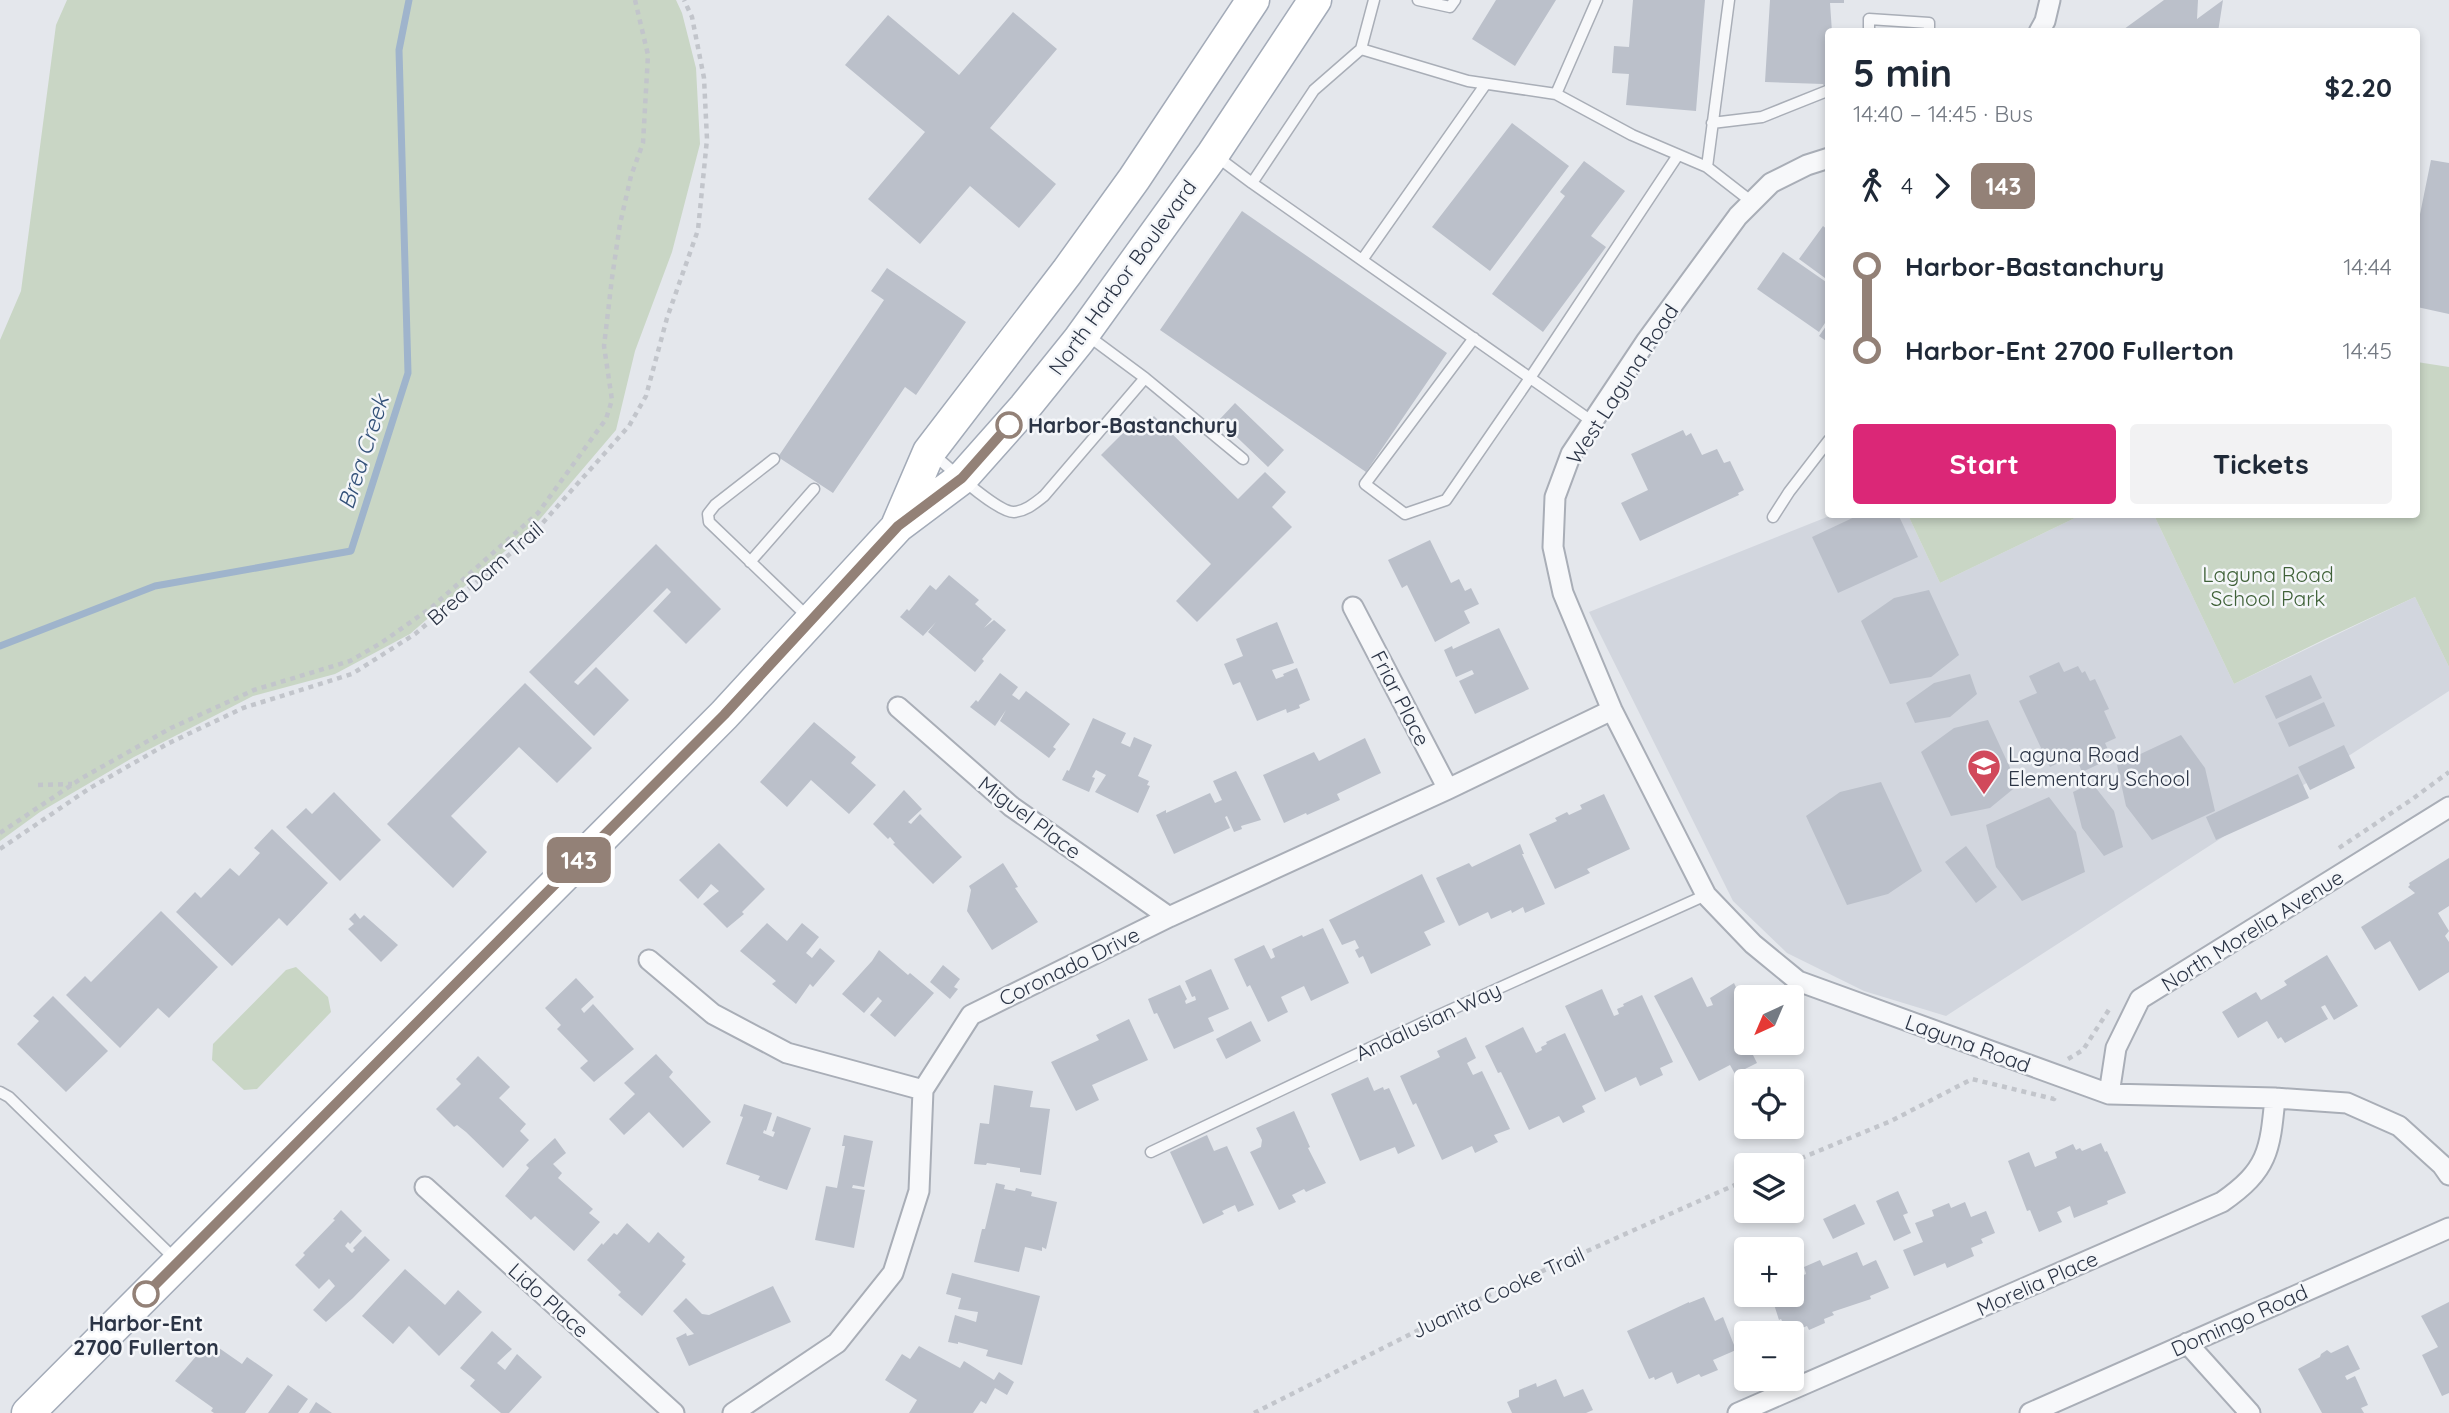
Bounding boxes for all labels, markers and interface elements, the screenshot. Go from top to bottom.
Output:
text: 5 min [1853,49,1952,97]
text: $2.20 [2324,71,2392,104]
text: 14:40 – 14:45 · Bus [1853,99,2033,128]
icon: walk [1853,167,1891,205]
icon: forward [1923,167,1961,205]
text: 4 [1901,171,1913,200]
text: 143 [1985,171,2021,201]
street label: North Harbor Boulevard [1042,174,1202,380]
text: Harbor-Bastanchury [1905,250,2164,283]
text: 14:44 [2343,252,2392,281]
street label: West Laguna Road [1560,299,1684,469]
text: Harbor-Ent 2700 Fullerton [1905,334,2234,367]
text: 14:45 [2343,336,2392,365]
water label: Brea Creek [331,390,396,513]
marker: Harbor-Bastanchury [996,412,1022,438]
place label: Harbor-Bastanchury [1028,412,1237,438]
button: Start [1853,424,2116,504]
button: Tickets [2130,424,2392,504]
street label: Brea Dam Trail [421,515,549,631]
park label: Laguna Road School Park [2202,561,2334,611]
street label: Friar Place [1366,646,1436,750]
place label: Laguna Road Elementary School [2008,741,2190,791]
school or university icon: Laguna Road Elementary School [1965,747,2003,796]
street label: Miguel Place [973,770,1087,864]
line badge: 143 [539,837,619,883]
text: 143 [561,845,597,875]
street label: North Morelia Avenue [2156,863,2348,997]
street label: Coronado Drive [994,921,1144,1011]
street label: Andalusian Way [1351,976,1505,1066]
north arrow [1734,985,1804,1055]
map controls [1734,985,1804,1391]
street label: Laguna Road [1902,1008,2034,1078]
button: locate [1734,1069,1804,1139]
button: layers [1734,1153,1804,1223]
button: + [1734,1237,1804,1307]
street label: Juanita Cooke Trail [1407,1241,1589,1343]
street label: Morelia Place [1972,1245,2102,1321]
street label: Lido Place [503,1257,595,1343]
street label: Domingo Road [2167,1278,2311,1362]
marker: Harbor-Ent 2700 Fullerton [133,1281,159,1307]
place label: Harbor-Ent 2700 Fullerton [73,1310,219,1360]
button: − [1734,1321,1804,1391]

